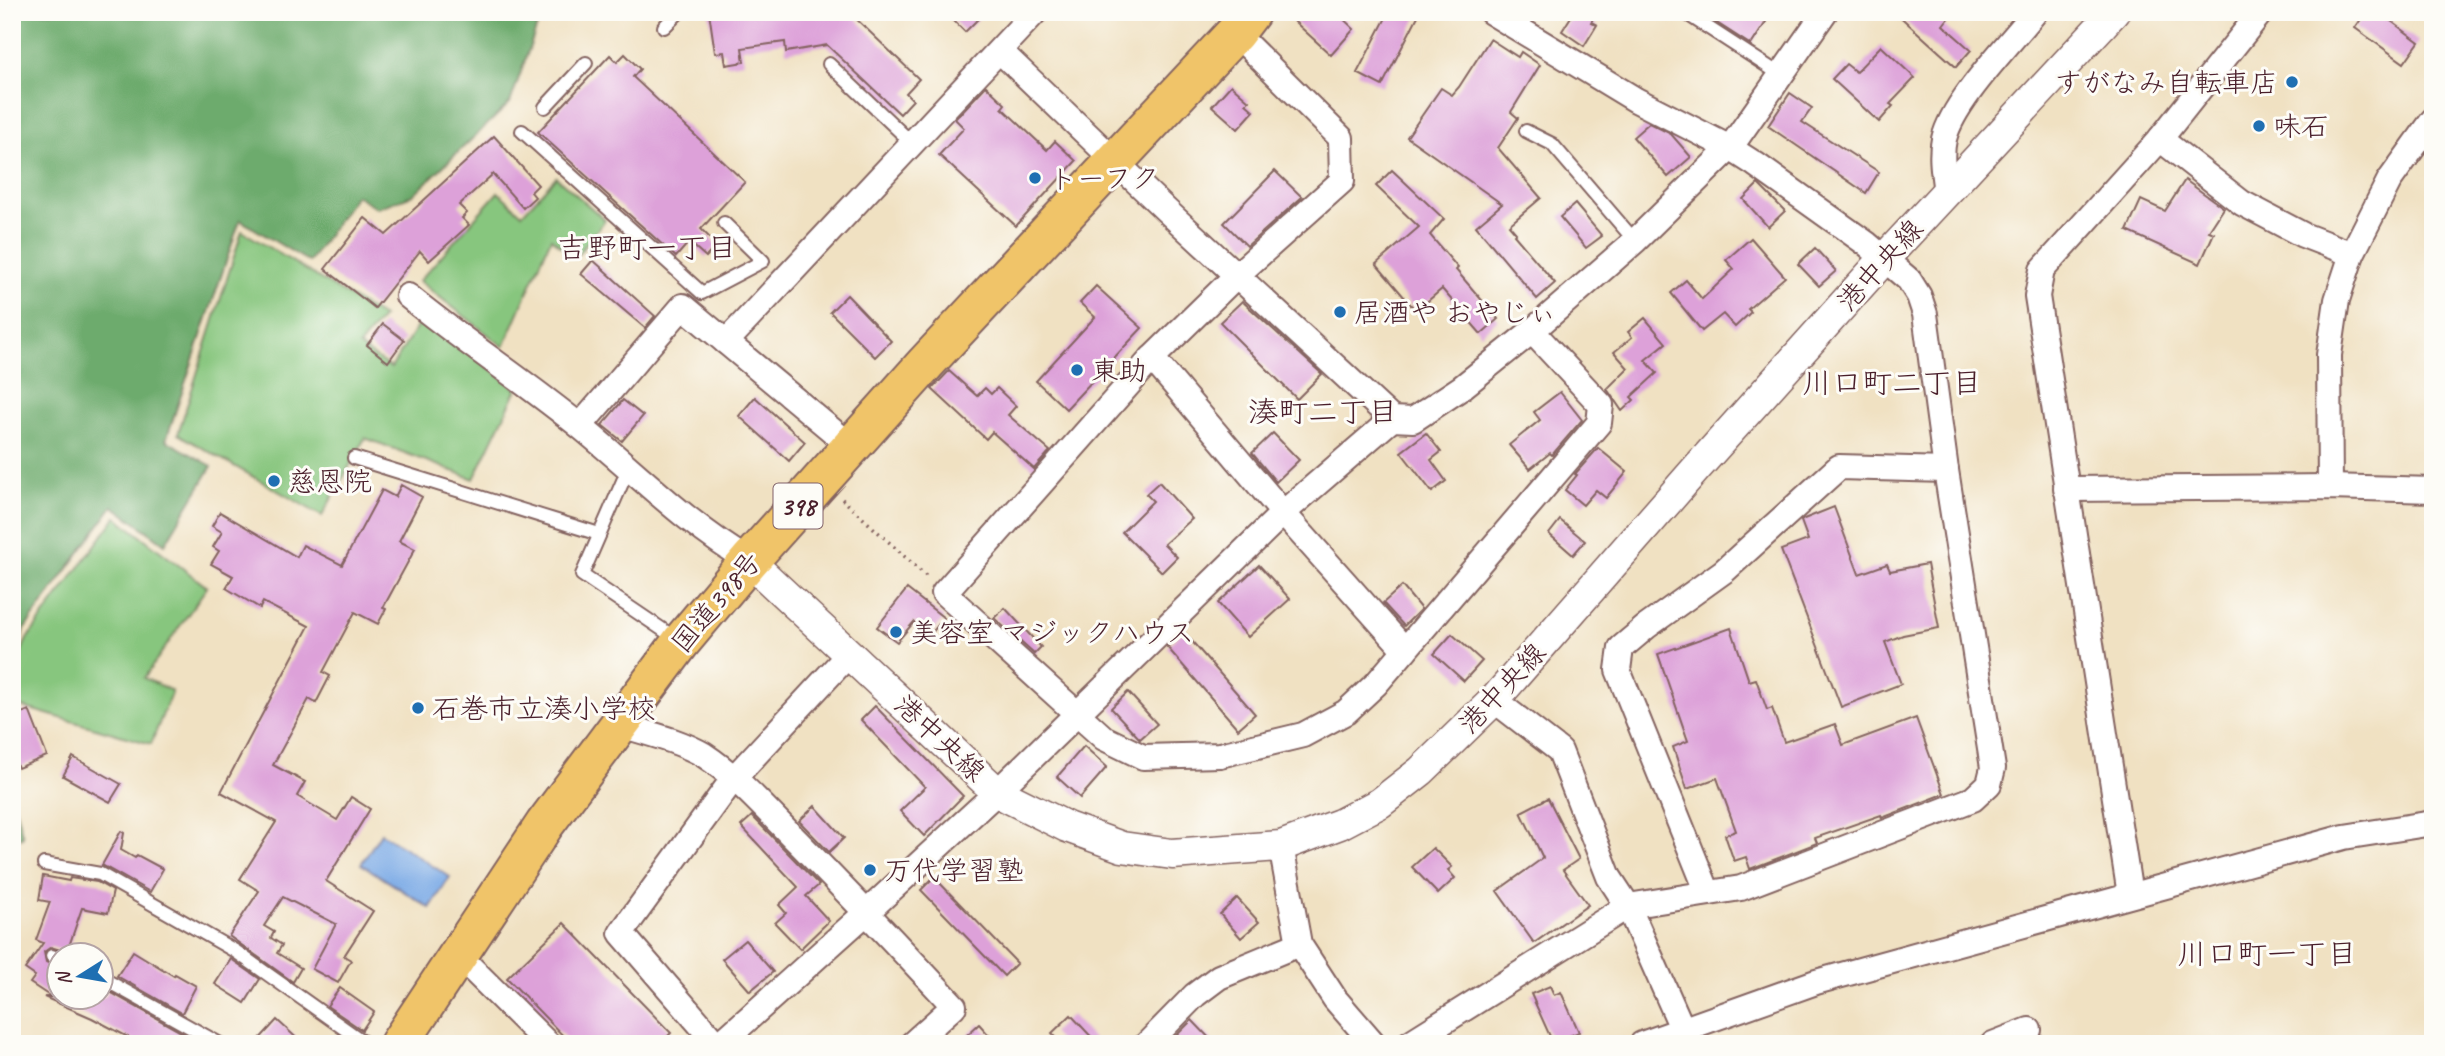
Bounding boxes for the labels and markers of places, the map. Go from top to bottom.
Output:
place label: すがなみ自転車店 [2054,65,2278,100]
marker: すがなみ自転車店 [2284,74,2300,90]
place label: 味石 [2273,109,2329,144]
marker: 味石 [2251,118,2267,134]
place label: トーフク [1049,161,1159,196]
marker: トーフク [1027,170,1043,186]
place label: 居酒や おやじぃ [1354,295,1557,330]
marker: 居酒や おやじぃ [1332,304,1348,320]
place label: 東助 [1091,353,1147,388]
marker: 東助 [1069,362,1085,378]
place label: 慈恩院 [288,464,372,499]
marker: 慈恩院 [266,473,282,489]
place label: 美容室 マジックハウス [910,615,1195,650]
marker: 美容室 マジックハウス [888,624,904,640]
place label: 石巻市立湊小学校 [432,691,656,726]
marker: 石巻市立湊小学校 [410,700,426,716]
place label: 万代学習塾 [884,853,1024,888]
marker: 万代学習塾 [862,862,878,878]

